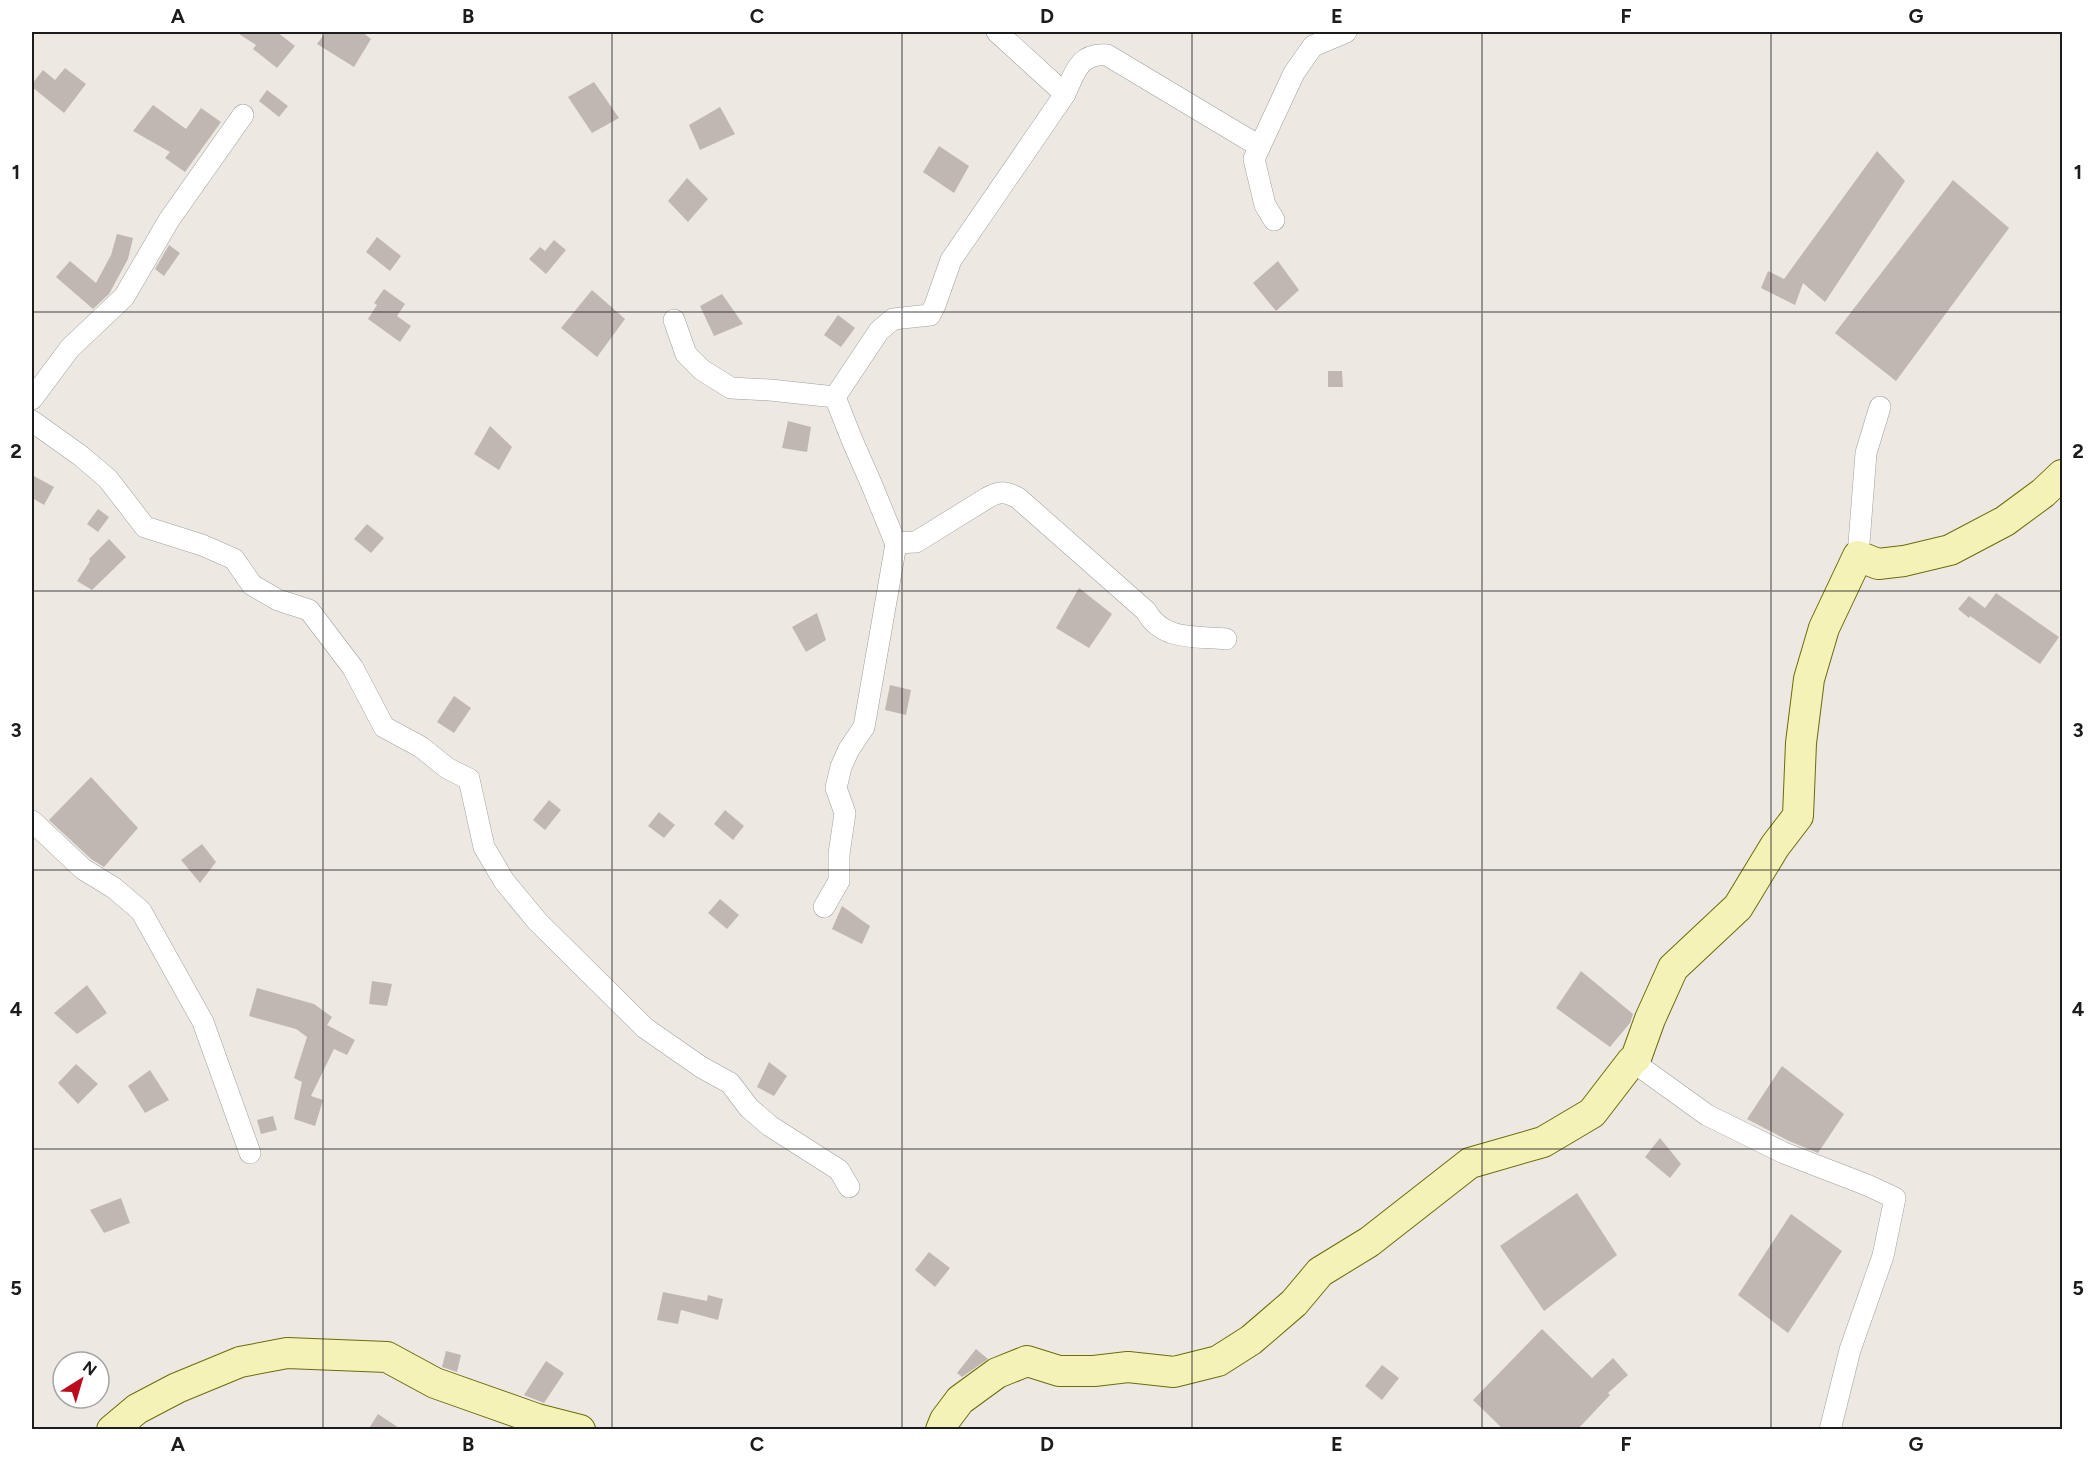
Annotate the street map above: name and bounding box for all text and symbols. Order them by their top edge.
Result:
text: A [171,4,186,28]
text: B [462,4,474,28]
text: C [750,4,764,28]
text: D [1040,4,1054,28]
text: E [1331,4,1343,28]
text: F [1620,4,1632,28]
text: G [1909,4,1924,28]
text: 1 [12,160,20,184]
text: 1 [2074,160,2082,184]
text: 2 [10,439,22,463]
text: 2 [2072,439,2084,463]
text: 3 [10,718,22,742]
text: 3 [2072,718,2084,742]
text: 4 [10,997,23,1021]
text: 4 [2072,997,2085,1021]
text: 5 [10,1276,22,1300]
text: 5 [2072,1276,2084,1300]
north arrow [51,1350,111,1410]
text: N [79,1357,100,1380]
text: A [171,1432,186,1456]
text: B [462,1432,474,1456]
text: C [750,1432,764,1456]
text: D [1040,1432,1054,1456]
text: E [1331,1432,1343,1456]
text: F [1620,1432,1632,1456]
text: G [1909,1432,1924,1456]

